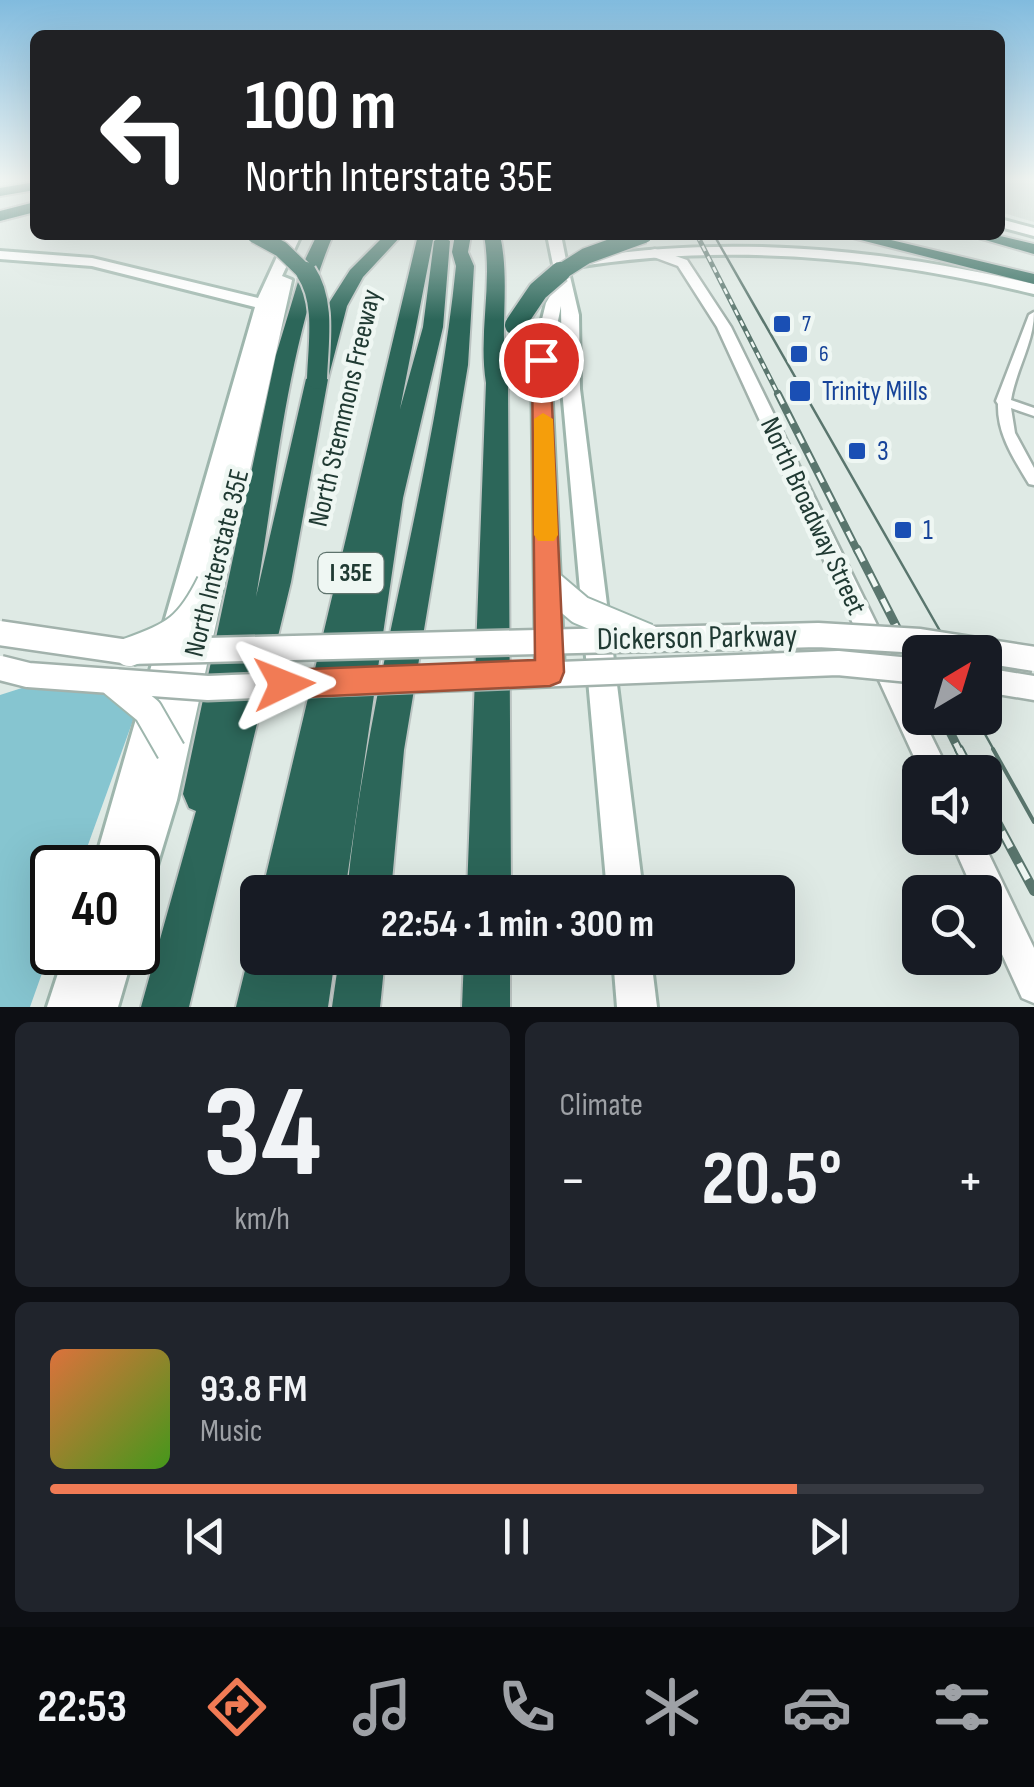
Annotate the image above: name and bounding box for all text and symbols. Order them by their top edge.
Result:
text: 100 m [245,65,396,149]
icon: left [80,70,210,200]
text: North Interstate 35E [245,150,554,205]
street label: North Stemmons Freeway [302,286,388,530]
place label: 7 [802,311,811,338]
marker: 7 [771,313,793,335]
pin [499,318,584,403]
icon: arrive [514,333,569,388]
place label: 6 [819,341,829,368]
marker: 6 [788,343,810,365]
place label: Trinity Mills [822,375,928,408]
marker: Trinity Mills [787,378,813,404]
street label: North Broadway Street [753,412,873,620]
place label: 3 [877,435,889,468]
marker: 3 [846,440,868,462]
street label: North Interstate 35E [178,466,256,660]
place label: 1 [923,514,933,547]
marker: 1 [892,519,914,541]
road number: I 35E [318,553,384,593]
street label: Dickerson Parkway [597,617,797,659]
position arrow [232,632,336,736]
north arrow [902,635,1002,735]
map controls [902,635,1002,975]
button: sound [902,755,1002,855]
speed limit sign: 40 [30,845,160,975]
button: search [902,875,1002,975]
text: 22:54 · 1 min · 300 m [381,902,654,947]
text: 34 [203,1057,322,1213]
text: Climate [560,1086,643,1125]
text: 20.5° [702,1135,842,1226]
text: − [560,1148,586,1215]
text: + [957,1148,984,1215]
text: km/h [235,1200,290,1239]
text: 93.8 FM [200,1367,307,1412]
text: Music [200,1412,263,1451]
icon: previous [178,1509,233,1564]
icon: pause [489,1509,544,1564]
icon: next [801,1509,856,1564]
icon: directions [202,1672,272,1742]
icon: music [347,1672,417,1742]
icon: phone [492,1672,562,1742]
icon: climate [637,1672,707,1742]
icon: car [782,1672,852,1742]
icon: filters [927,1672,997,1742]
text: 22:53 [37,1680,127,1735]

